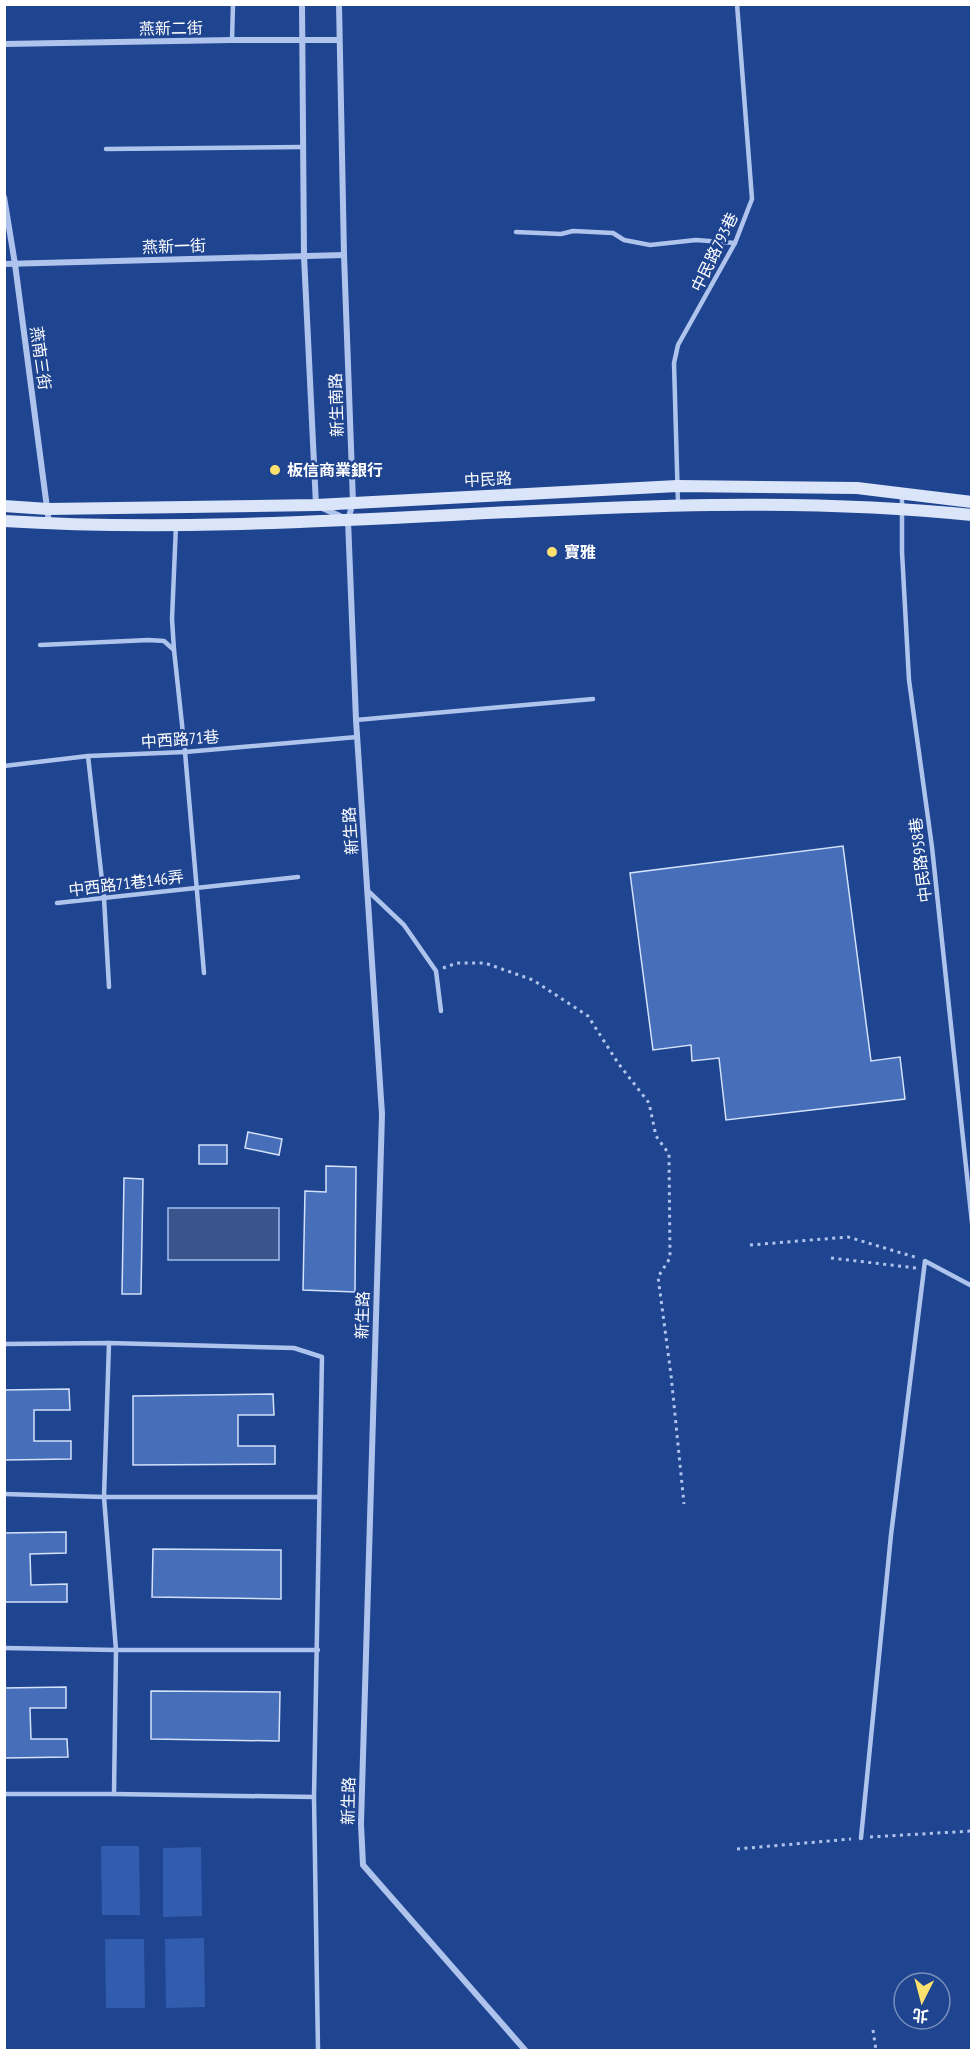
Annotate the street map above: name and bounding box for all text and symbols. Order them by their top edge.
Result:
street label: 燕新二街 [139,17,203,39]
street label: 中民路793巷 [686,209,742,295]
street label: 燕新一街 [142,235,206,257]
street label: 燕南三街 [27,325,55,391]
street label: 新生南路 [325,373,347,437]
place label: 板信商業銀行 [287,460,383,480]
marker: 板信商業銀行 [268,463,282,477]
street label: 中民路 [464,468,512,490]
place label: 寶雅 [564,542,596,562]
marker: 寶雅 [545,545,559,559]
street label: 中西路71巷 [140,726,220,752]
street label: 新生路 [338,806,362,856]
street label: 中民路958巷 [905,816,935,904]
street label: 中西路71巷146弄 [67,866,185,900]
street label: 新生路 [351,1291,373,1339]
street label: 新生路 [338,1777,358,1825]
north arrow [892,1971,952,2031]
text: 北 [911,2005,929,2027]

